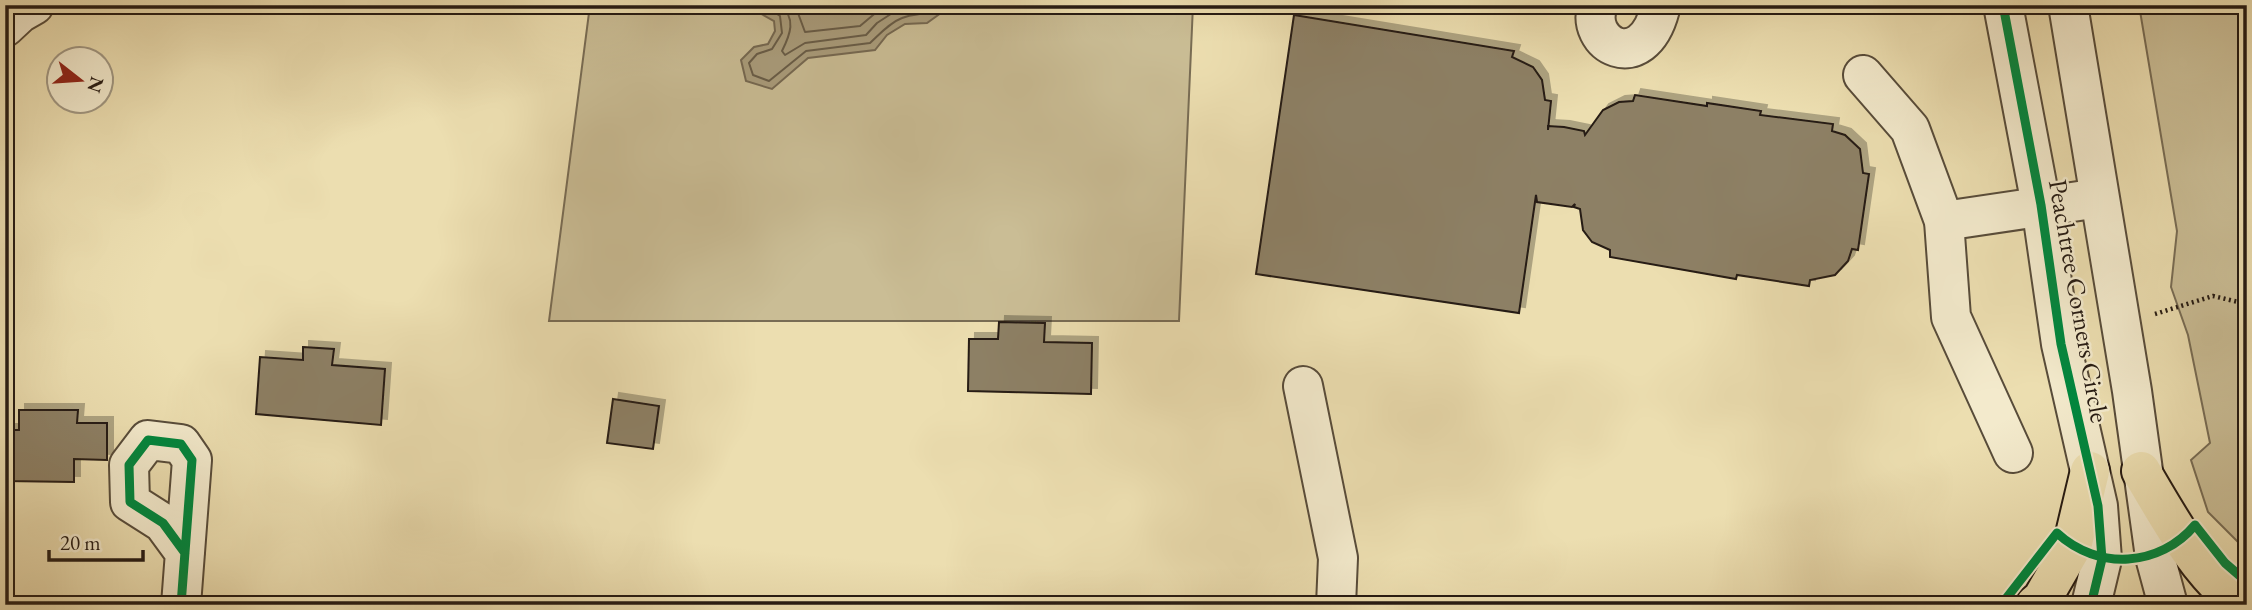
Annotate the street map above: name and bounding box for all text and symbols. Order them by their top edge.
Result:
north arrow [46,46,116,116]
text: N [81,74,110,96]
street label: Peachtree Corners Circle [2041,177,2117,425]
scale bar [49,519,144,563]
text: 20 m [60,529,101,556]

